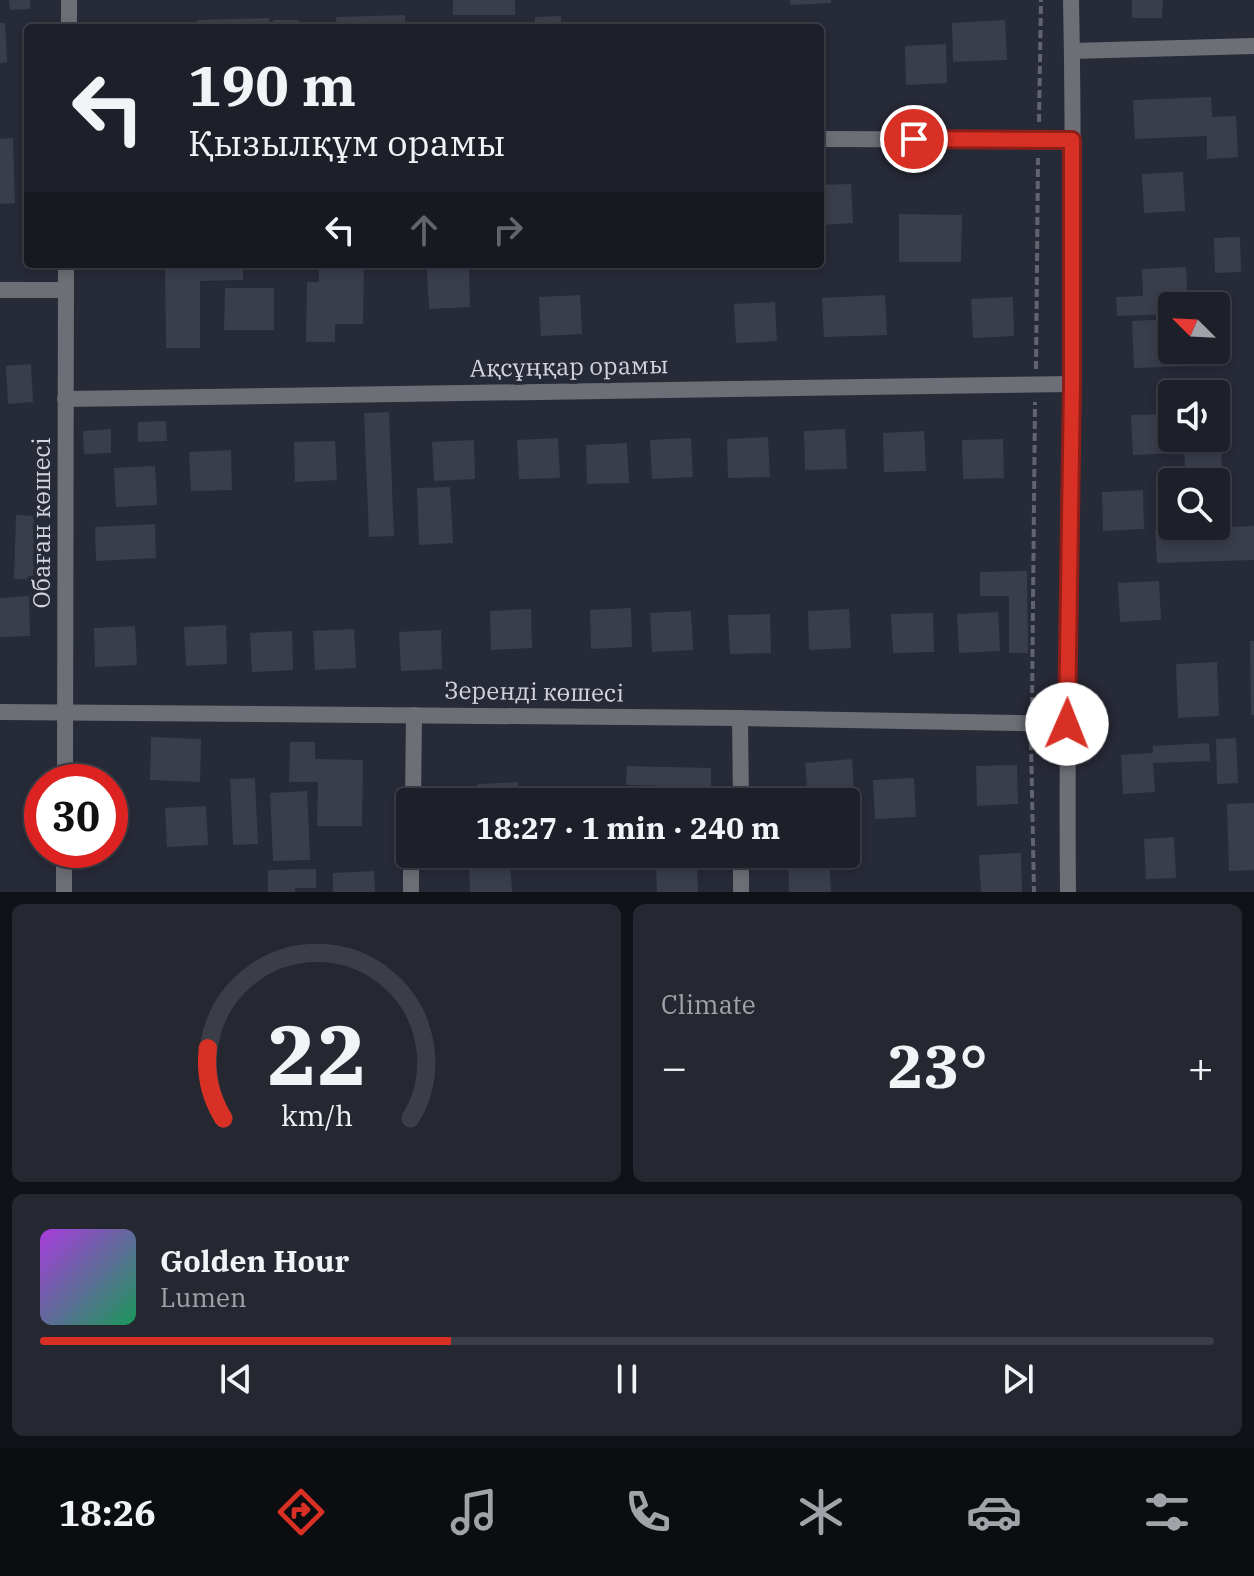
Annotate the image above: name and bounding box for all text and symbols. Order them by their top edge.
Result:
text: 190 m [188,49,356,121]
icon: left [56,56,160,160]
pin [880,105,948,173]
icon: arrive [892,117,936,161]
text: Қызылқұм орамы [188,119,506,166]
icon: left [318,208,362,252]
icon: ahead [402,208,446,252]
icon: right [486,208,530,252]
north arrow [1158,292,1230,364]
map controls [1158,292,1230,540]
street label: Ақсұңқар орамы [469,348,669,384]
button: sound [1158,380,1230,452]
street label: Обаған көшесі [25,438,57,609]
button: search [1158,468,1230,540]
street label: Зеренді көшесі [444,673,624,709]
position arrow [1025,682,1109,766]
speed limit sign: 30 [24,764,128,868]
text: 18:27 · 1 min · 240 m [476,808,780,847]
text: Climate [661,987,756,1021]
text: 22 [267,1000,366,1108]
text: 23° [887,1026,988,1105]
text: − [661,1038,687,1095]
text: + [1188,1038,1214,1095]
text: km/h [280,1097,353,1134]
text: Golden Hour [160,1241,349,1280]
text: Lumen [160,1280,247,1314]
icon: previous [214,1357,258,1401]
icon: pause [605,1357,649,1401]
icon: next [996,1357,1040,1401]
icon: directions [273,1484,329,1540]
icon: music [446,1484,502,1540]
icon: phone [620,1484,676,1540]
icon: climate [793,1484,849,1540]
icon: car [966,1484,1022,1540]
icon: filters [1139,1484,1195,1540]
text: 18:26 [59,1489,156,1536]

